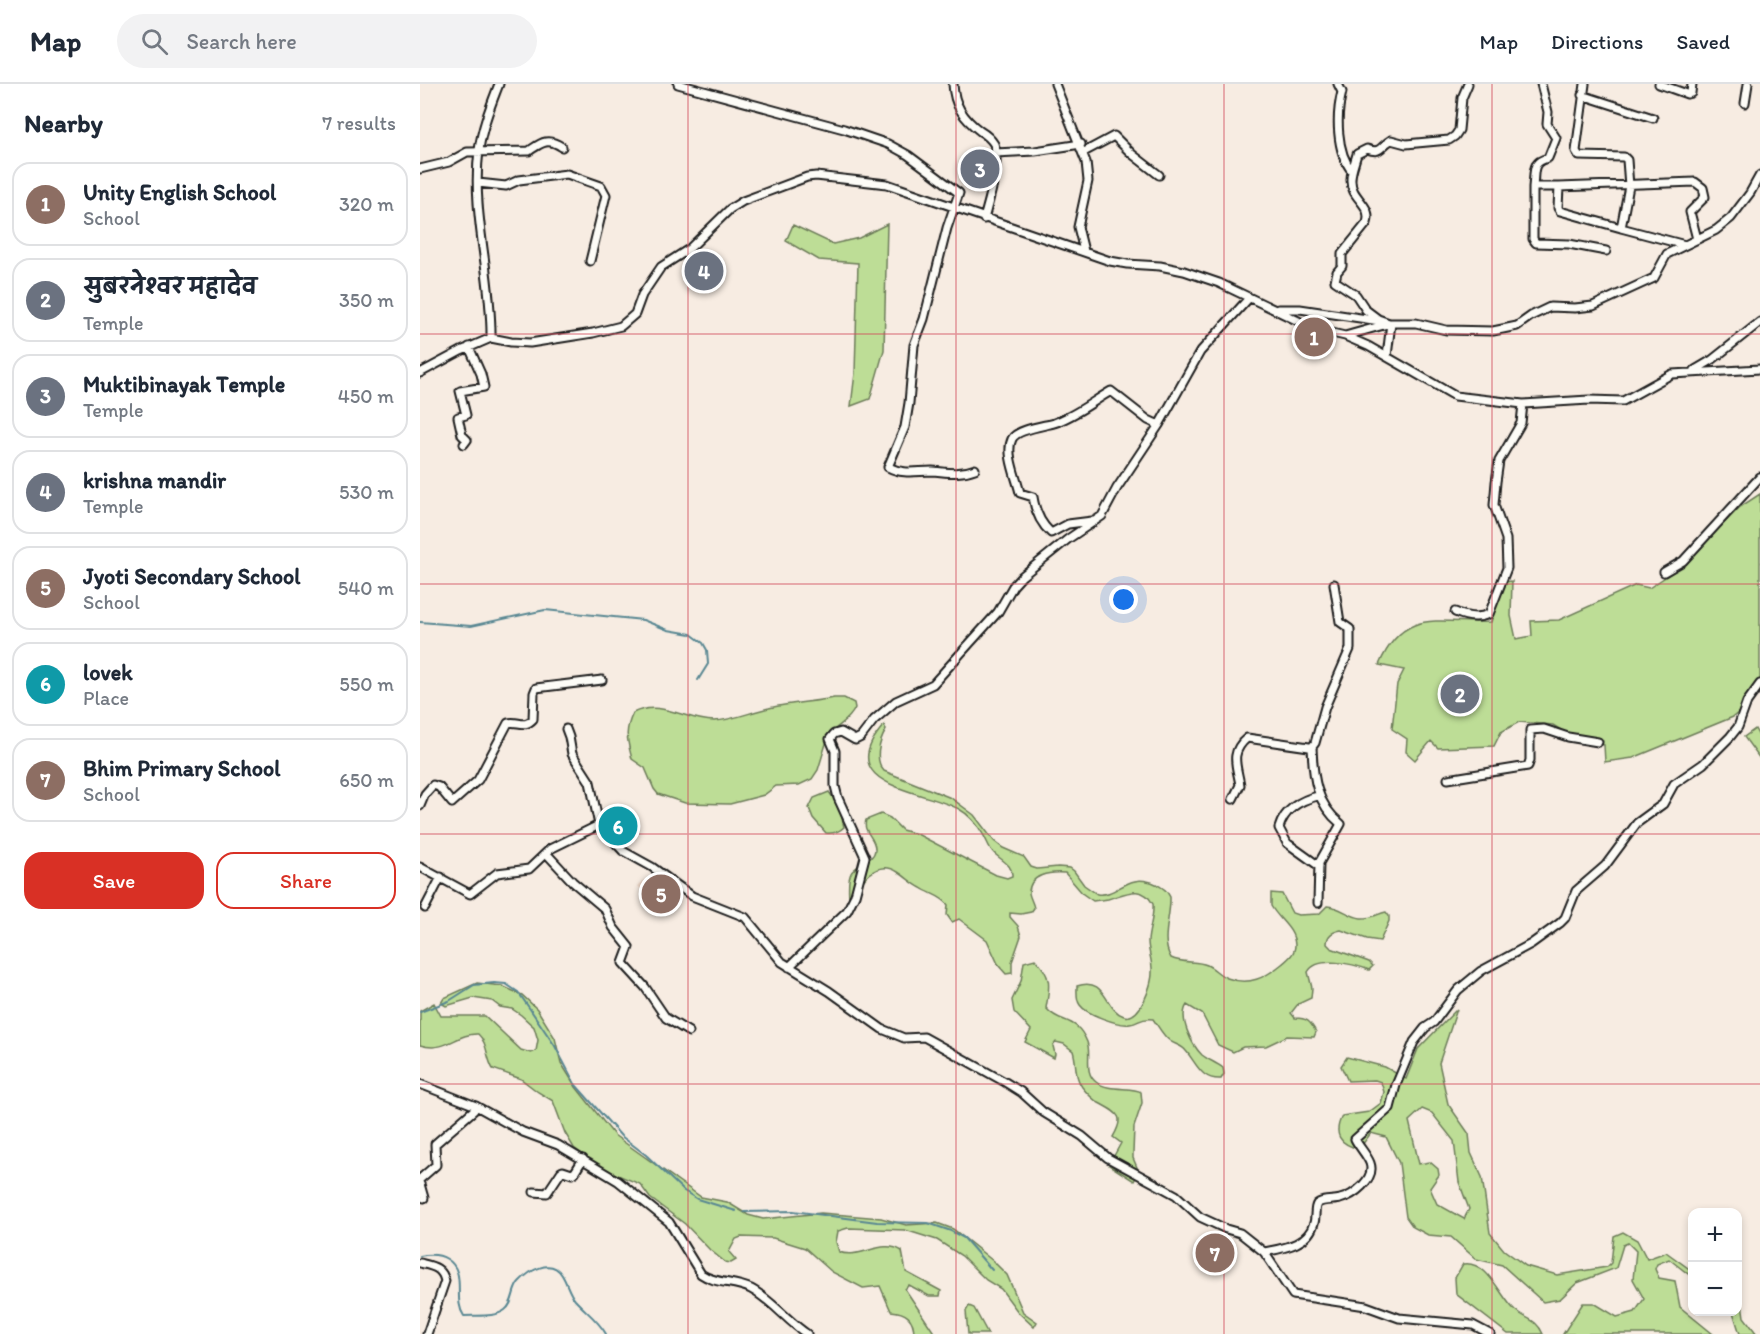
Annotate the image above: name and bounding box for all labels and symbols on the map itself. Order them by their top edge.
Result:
pin: 3 [960,146,1000,191]
pin: 4 [684,248,724,294]
pin: 1 [1294,314,1334,360]
your location [1109,585,1138,614]
pin: 2 [1440,672,1480,716]
pin: 6 [598,804,638,848]
pin: 5 [642,872,680,916]
pin: 7 [1196,1230,1234,1276]

